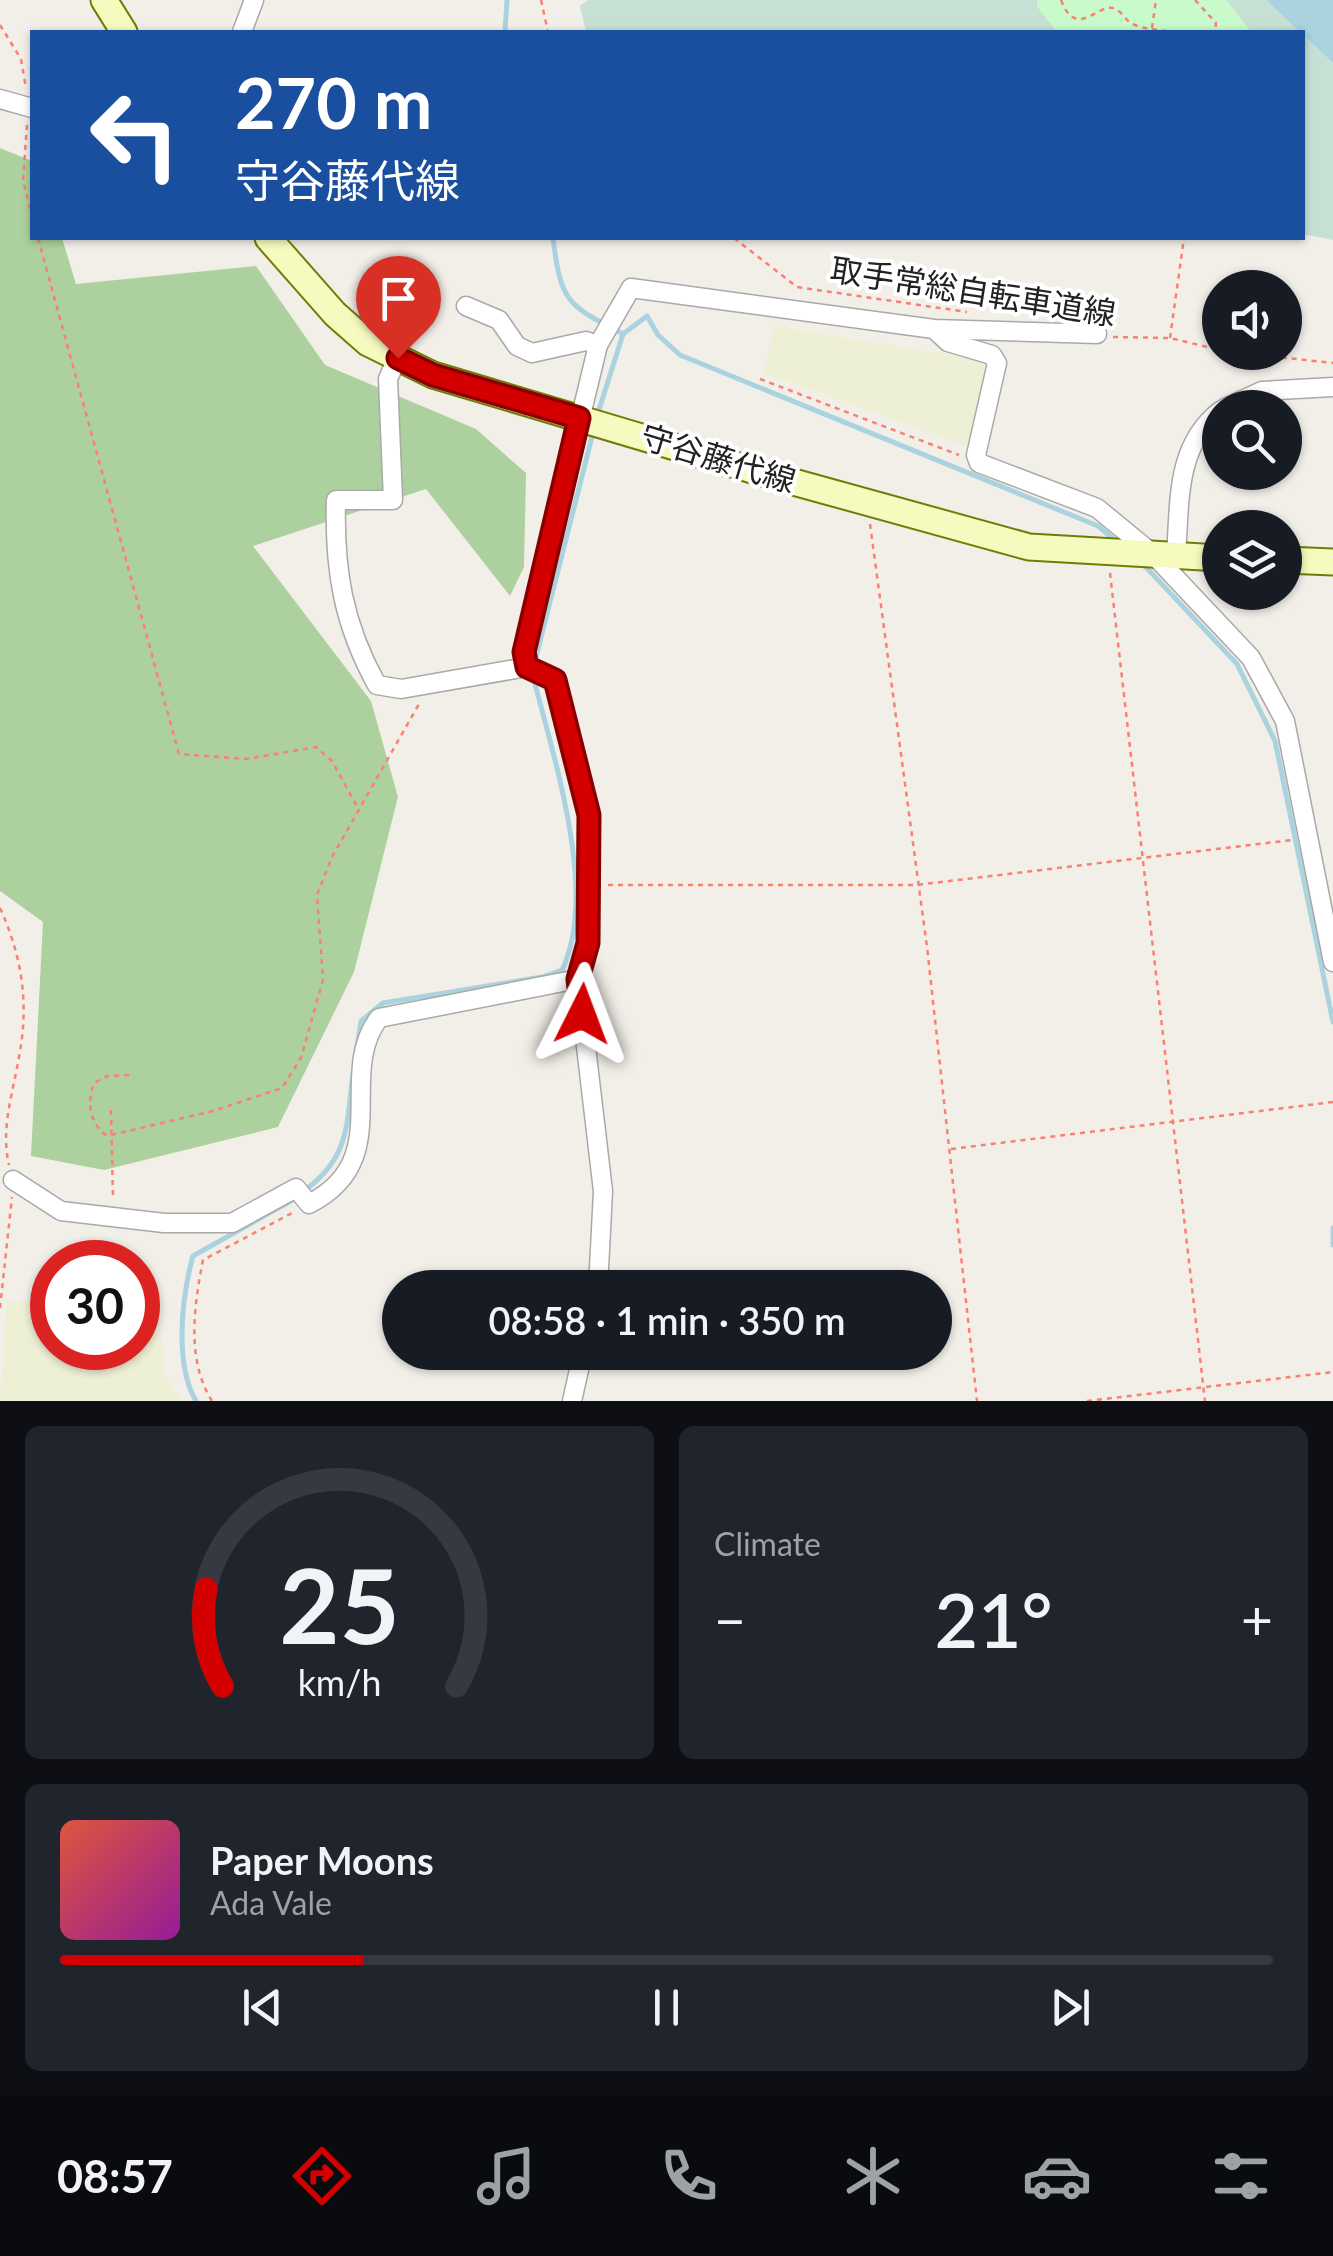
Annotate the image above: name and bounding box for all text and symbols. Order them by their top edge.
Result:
text: 270 m [235,60,432,144]
icon: left [70,70,200,200]
text: 守谷藤代線 [235,153,460,207]
street label: 取手常総自転車道線 [828,249,1119,332]
pin [356,256,441,359]
map controls [1202,270,1302,610]
button: sound [1202,270,1302,370]
icon: arrive [371,271,426,326]
button: search [1202,390,1302,490]
street label: 守谷藤代線 [636,416,801,500]
button: layers [1202,510,1302,610]
position arrow [530,962,634,1066]
speed limit sign: 30 [30,1240,160,1370]
text: 08:58 · 1 min · 350 m [489,1297,845,1343]
text: Climate [714,1524,821,1563]
text: 25 [279,1541,400,1666]
text: 21° [934,1574,1053,1664]
text: − [714,1586,746,1652]
text: + [1241,1586,1273,1652]
text: km/h [298,1661,381,1704]
text: Paper Moons [210,1837,434,1883]
text: Ada Vale [210,1883,332,1922]
icon: previous [235,1980,290,2035]
icon: pause [639,1980,694,2035]
icon: next [1043,1980,1098,2035]
icon: directions [287,2141,357,2211]
icon: music [471,2141,541,2211]
icon: phone [654,2141,724,2211]
icon: climate [838,2141,908,2211]
icon: car [1022,2141,1092,2211]
icon: filters [1206,2141,1276,2211]
text: 08:57 [57,2149,173,2203]

